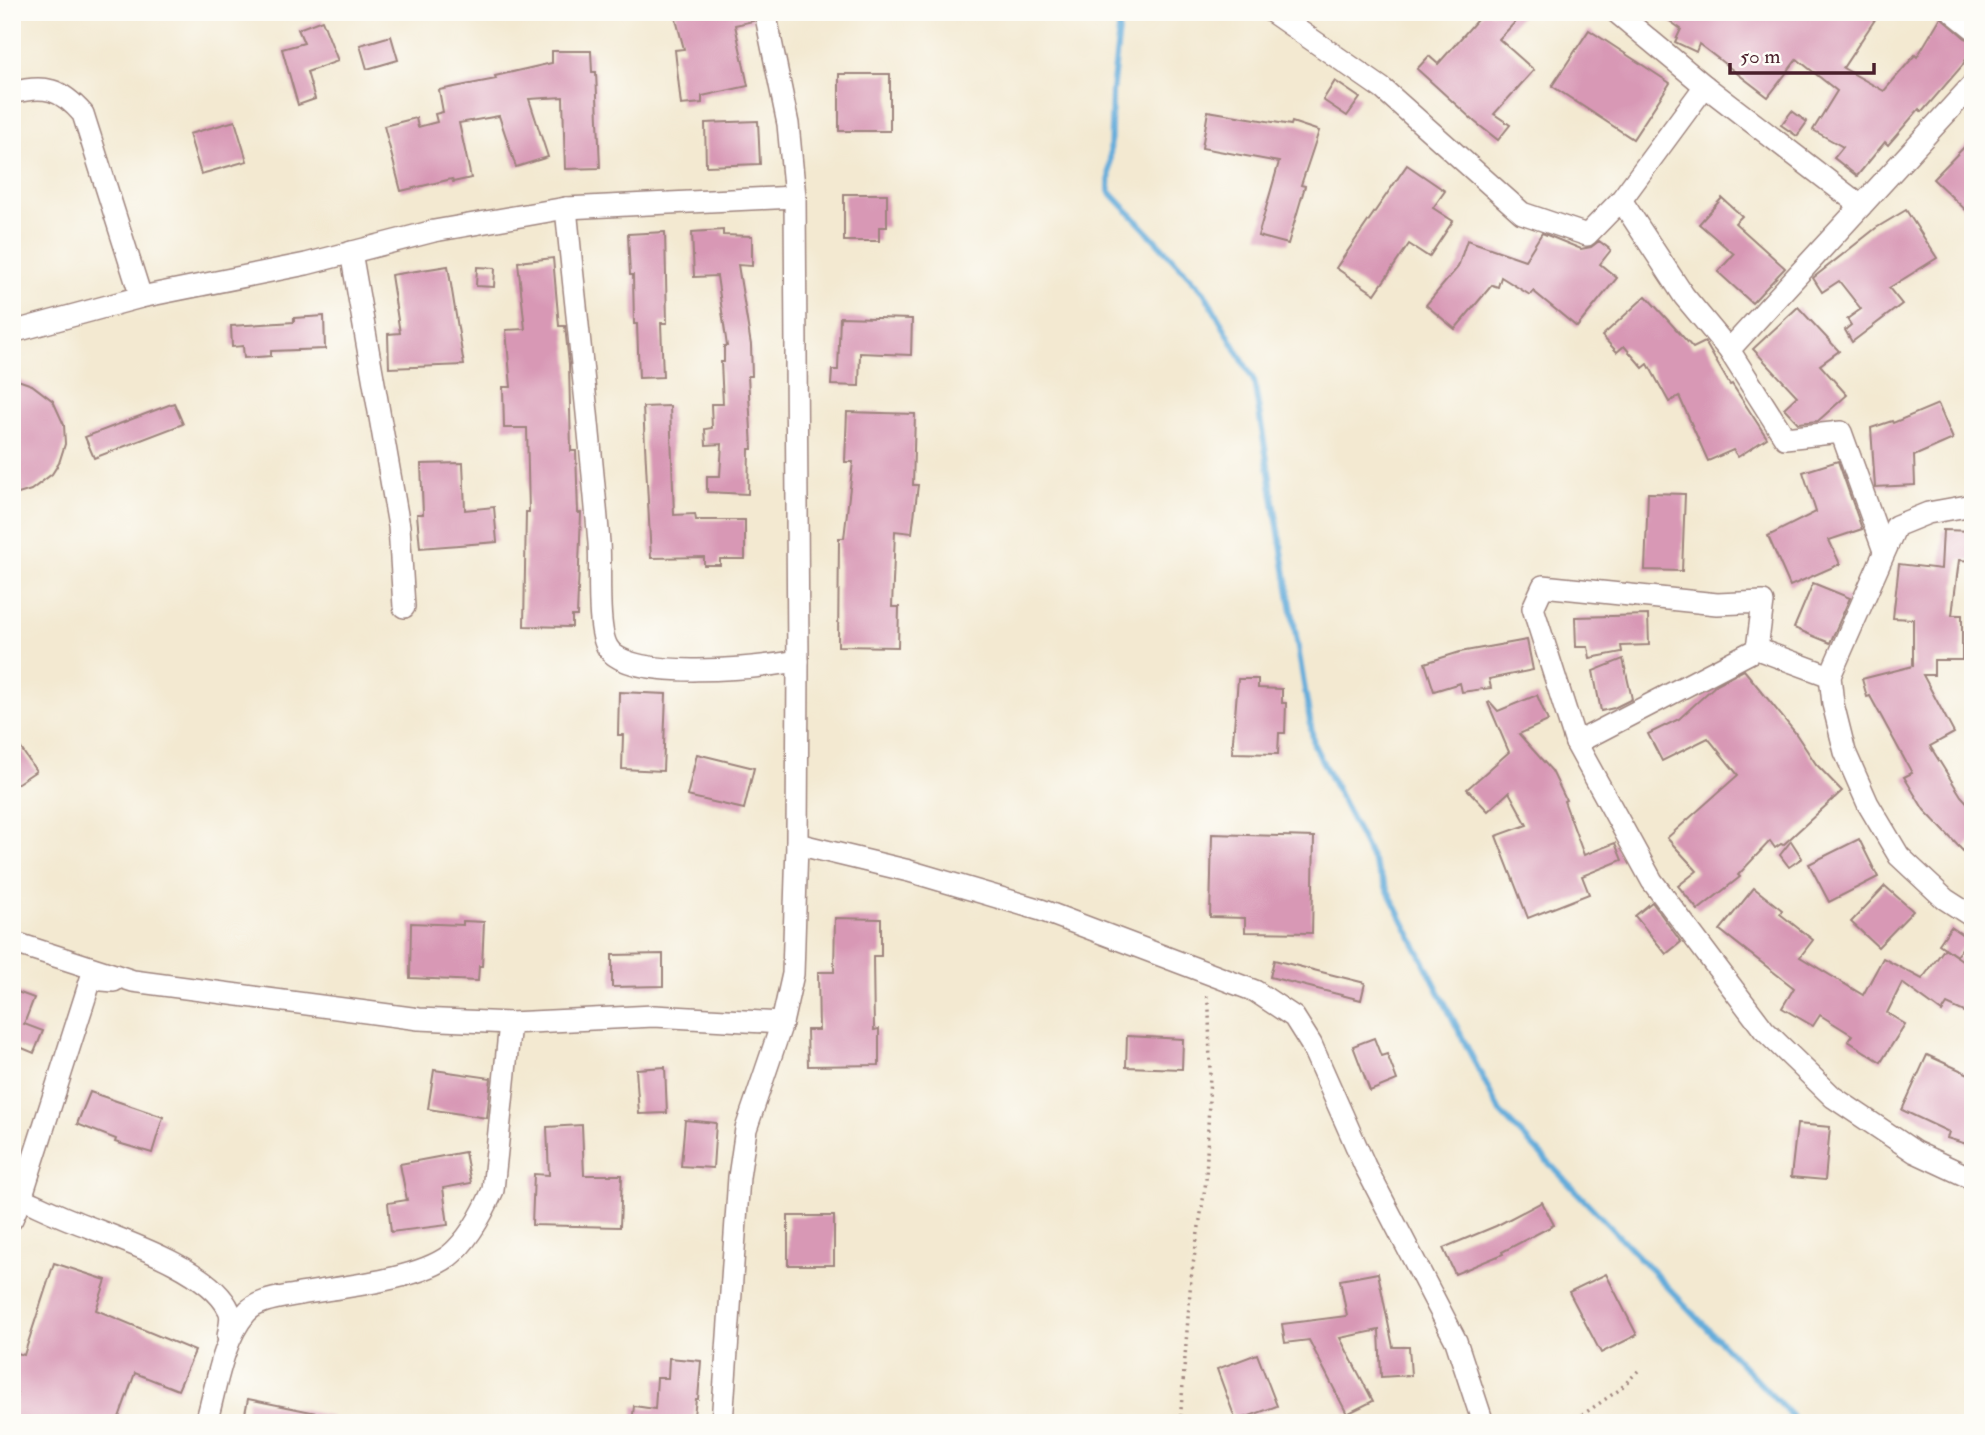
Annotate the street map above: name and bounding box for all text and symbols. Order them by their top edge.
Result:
scale bar [1730,32,1873,76]
text: 50 m [1740,43,1781,70]

